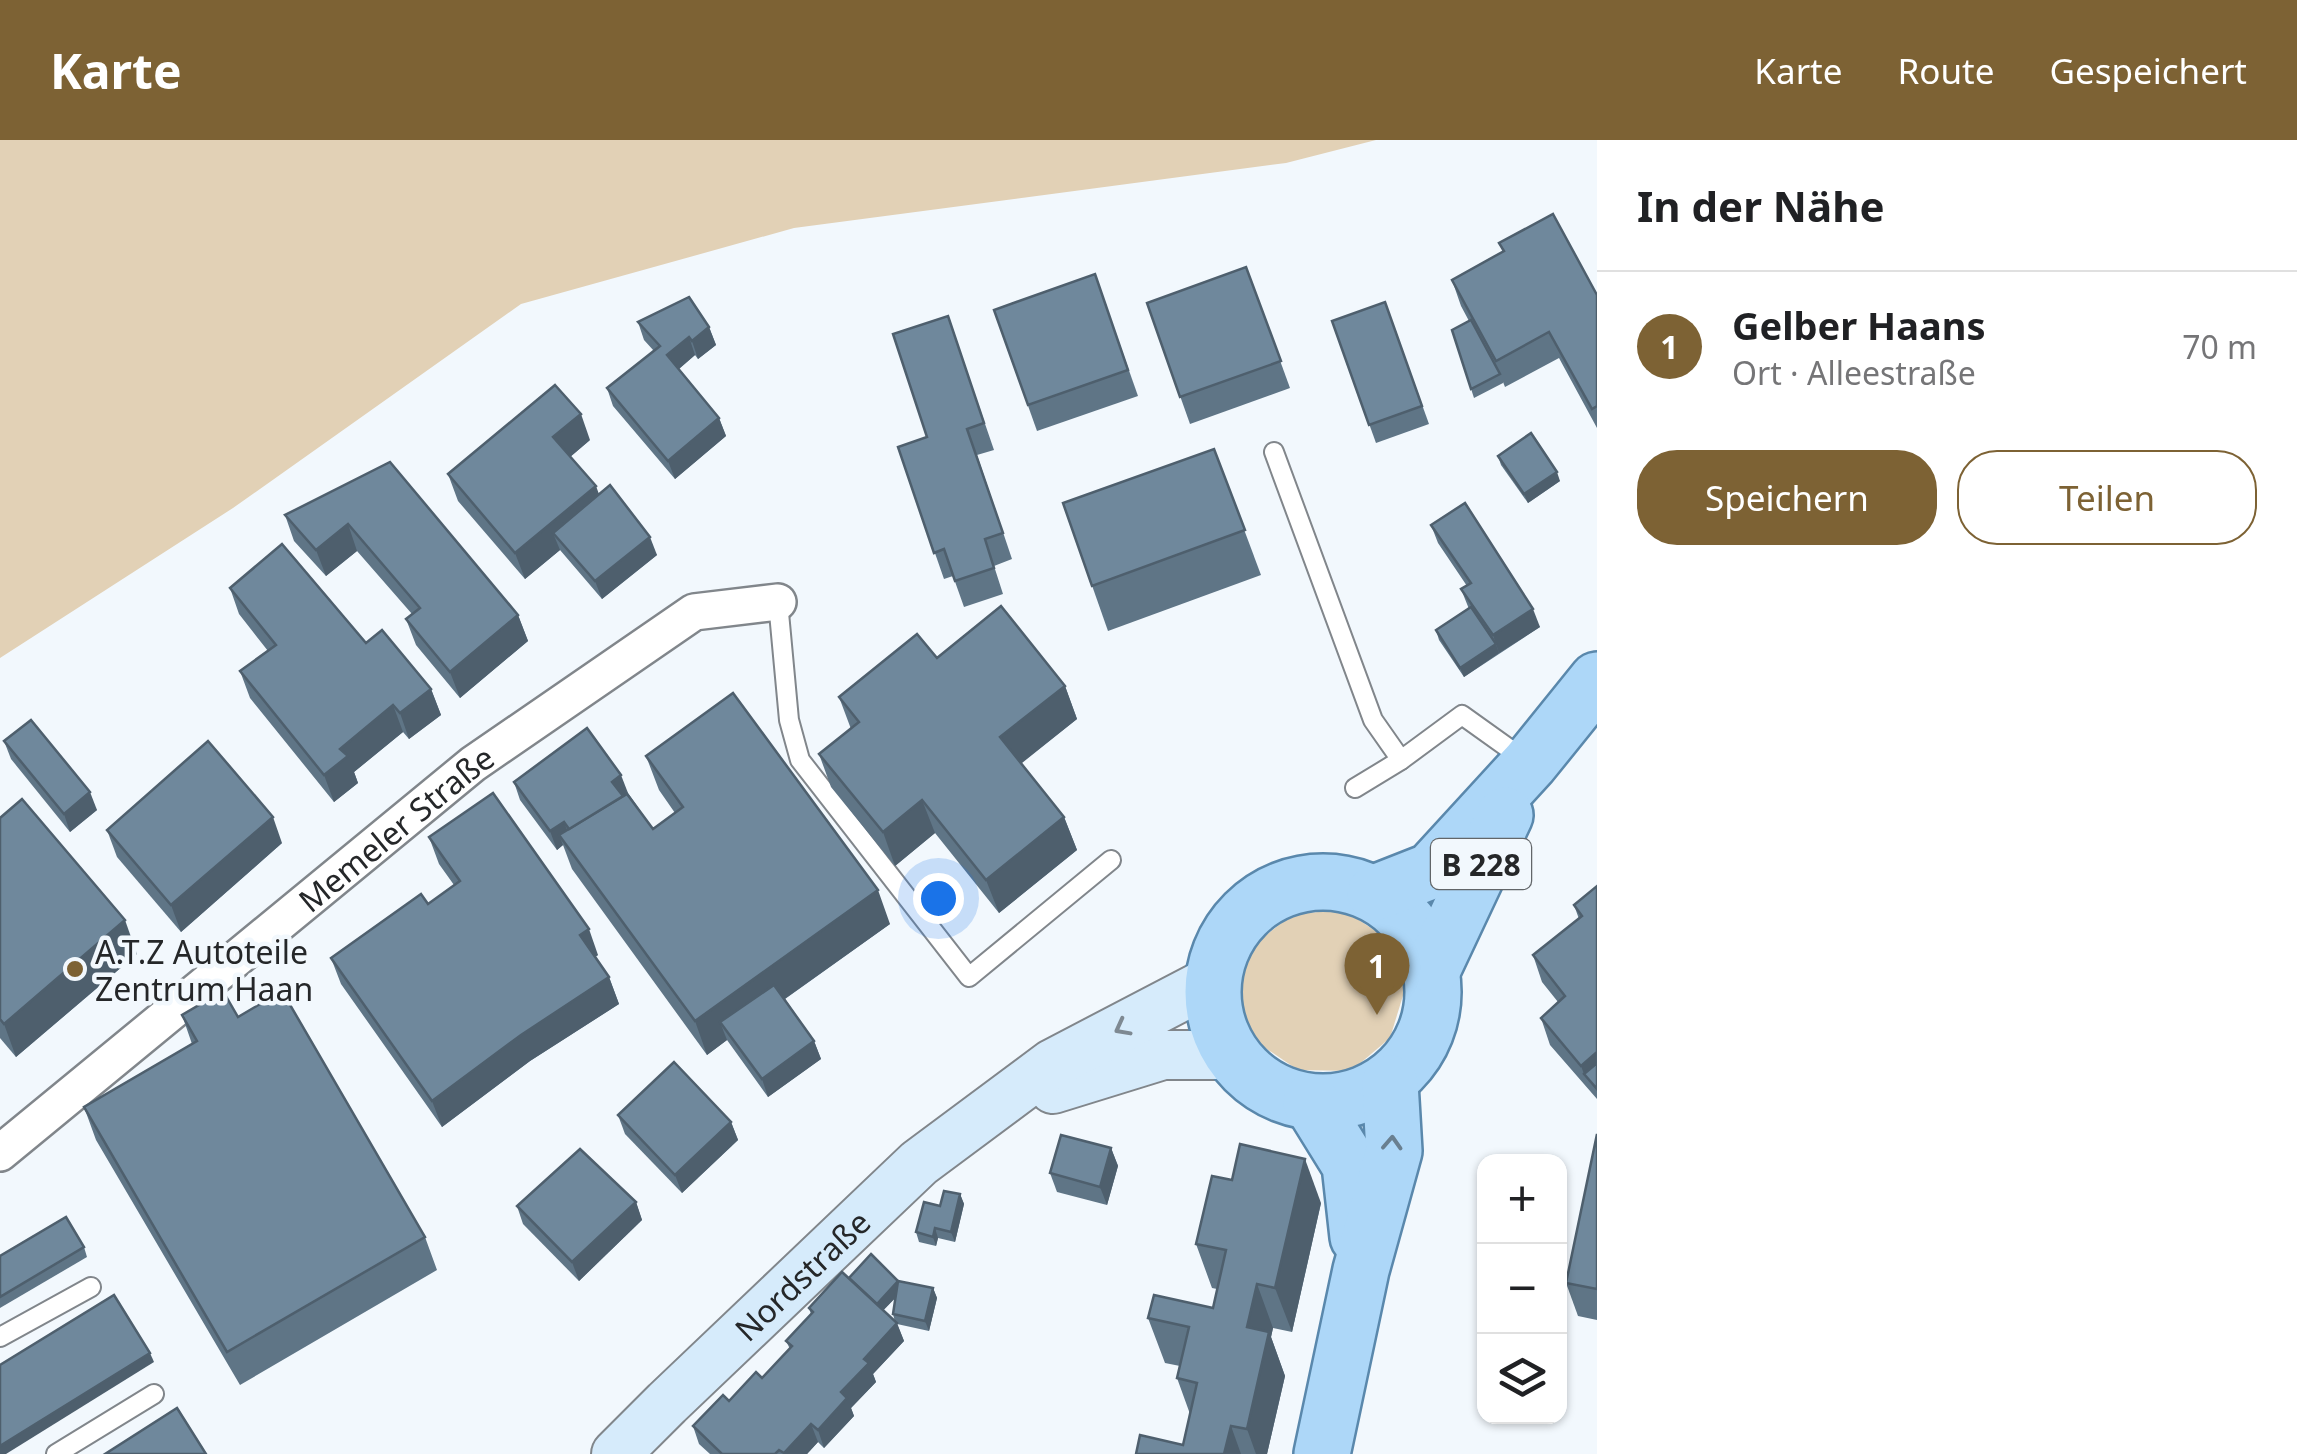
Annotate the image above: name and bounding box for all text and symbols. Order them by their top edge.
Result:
text: Karte [50,38,182,103]
text: Karte [1754,47,1843,94]
text: Route [1898,47,1994,94]
text: Gespeichert [2049,47,2247,94]
text: In der Nähe [1637,177,1885,234]
text: Gelber Haans [1732,299,1985,351]
text: 1 [1660,325,1679,368]
text: 70 m [2182,325,2257,368]
text: Ort · Alleestraße [1732,351,1976,394]
button: Speichern [1637,450,1937,545]
button: Teilen [1957,450,2257,545]
street label: Memeler Straße [289,735,502,921]
road number: B 228 [1431,839,1531,889]
your location [913,873,964,924]
place label: A.T.Z Autoteile Zentrum Haan [95,930,313,1010]
pin: 1 [1344,932,1410,1015]
marker: A.T.Z Autoteile Zentrum Haan [64,958,86,980]
one-way arrow [1115,1015,1133,1035]
one-way arrow [1381,1135,1402,1151]
map controls [1477,1154,1567,1424]
button: + [1477,1154,1567,1244]
street label: Nordstraße [725,1200,879,1350]
button: − [1477,1244,1567,1334]
button: layers [1477,1334,1567,1424]

